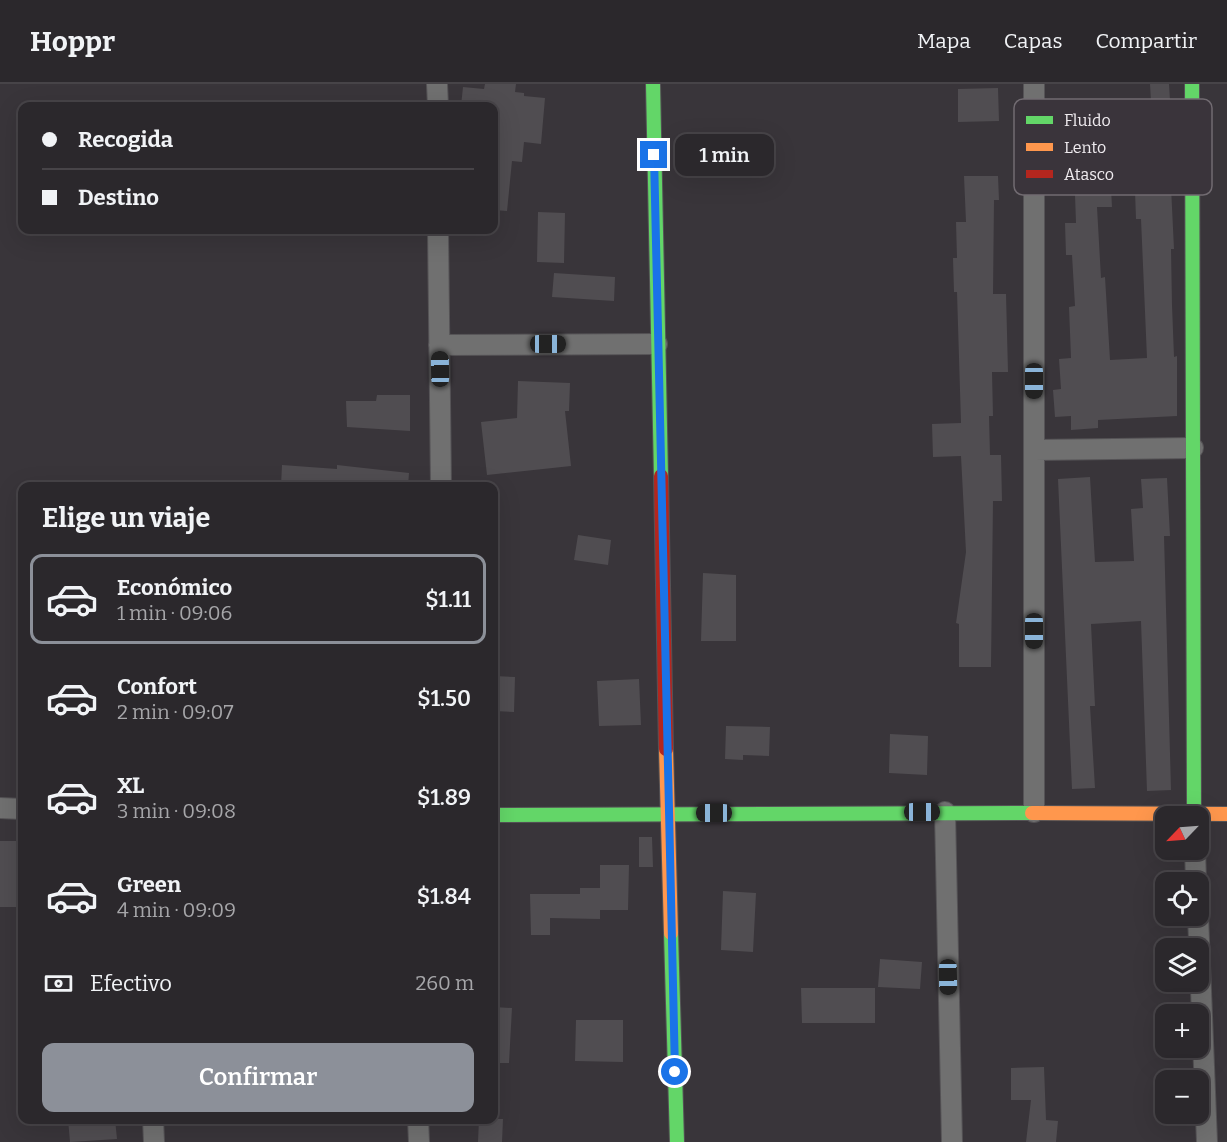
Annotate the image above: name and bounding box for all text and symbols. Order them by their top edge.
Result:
text: Hoppr [30,25,115,58]
text: Mapa [917,28,971,54]
text: Capas [1004,28,1062,54]
text: Compartir [1095,28,1197,54]
legend [1014,99,1212,195]
text: Fluido [1064,111,1111,130]
text: Recogida [78,126,173,153]
callout: 1 min [675,134,774,176]
text: Lento [1064,138,1106,157]
route end [640,141,667,168]
text: 1 min [699,143,750,167]
text: Atasco [1064,165,1114,184]
text: Destino [78,184,159,211]
car [530,335,566,353]
car [431,351,449,387]
car [1025,363,1043,399]
text: Elige un viaje [42,502,210,534]
icon: car [45,572,99,626]
text: Económico [117,574,232,601]
text: $1.11 [425,586,471,613]
text: 1 min · 09:06 [117,601,232,625]
car [1025,613,1043,649]
icon: car [45,671,99,725]
text: Confort [117,673,197,700]
text: $1.50 [417,685,471,712]
text: 2 min · 09:07 [117,700,233,724]
icon: car [45,770,99,824]
text: XL [117,772,144,799]
text: $1.89 [417,784,471,811]
text: 3 min · 09:08 [117,799,236,823]
car [904,803,940,821]
car [696,804,732,822]
north arrow [1155,806,1209,860]
map controls [1155,806,1209,1124]
icon: car [45,869,99,923]
text: Green [117,871,181,898]
button: locate [1155,872,1209,926]
text: $1.84 [417,883,471,910]
text: 4 min · 09:09 [117,898,236,922]
button: layers [1155,938,1209,992]
car [939,959,957,995]
icon: cash [42,967,75,1000]
text: Efectivo [90,970,172,997]
text: 260 m [415,971,474,995]
button: + [1155,1004,1209,1058]
button: Confirmar [42,1043,474,1112]
route start [661,1058,688,1085]
button: − [1155,1070,1209,1124]

